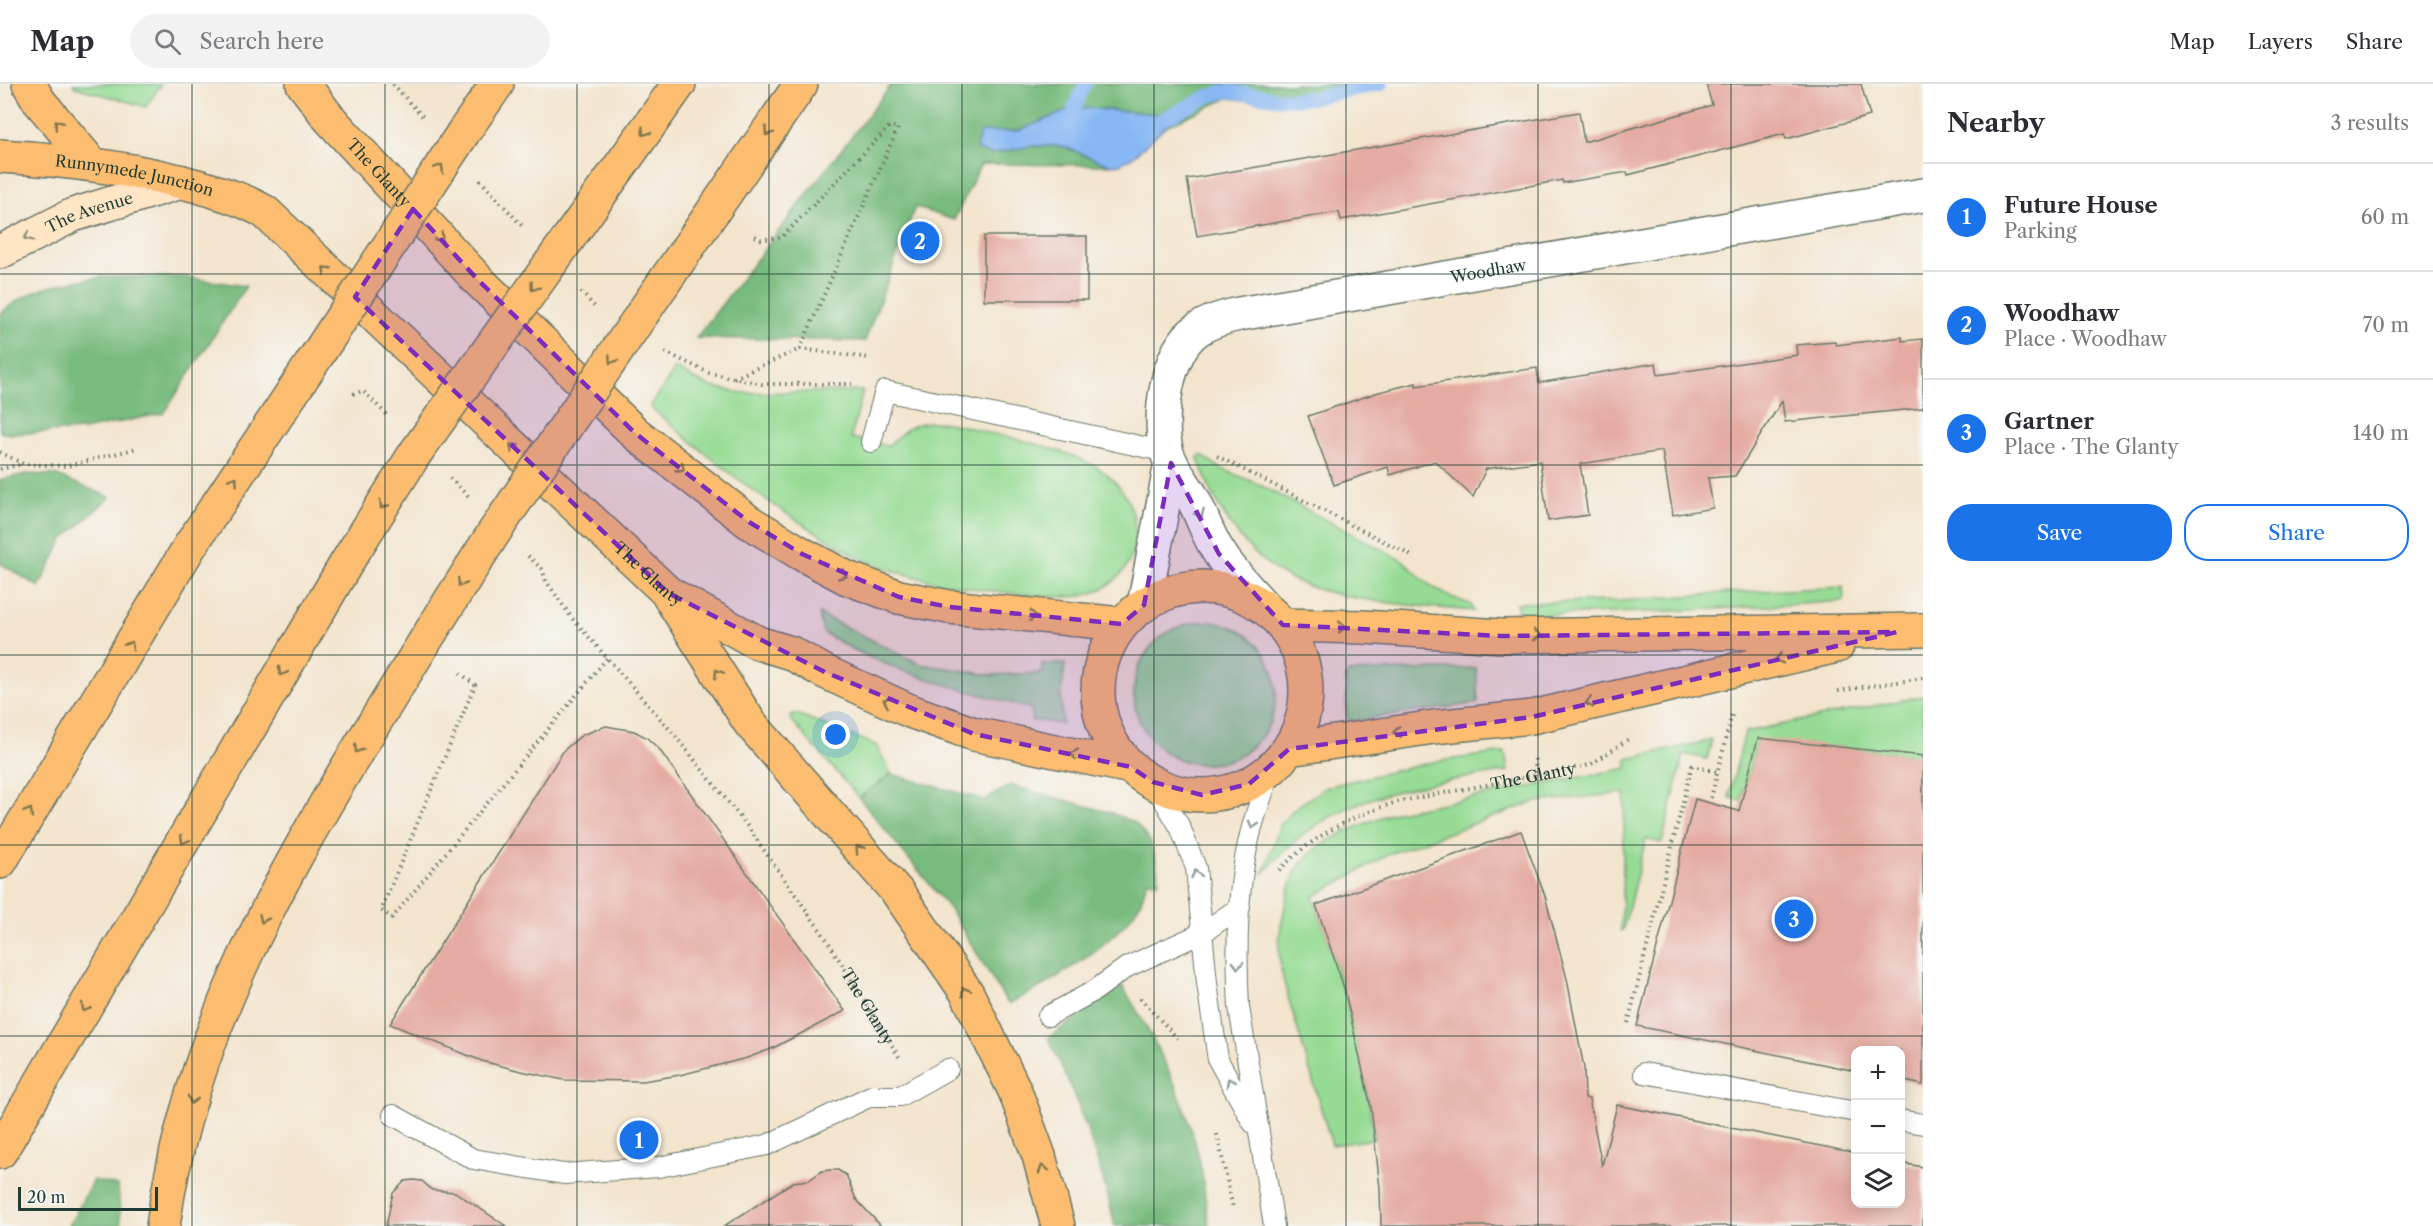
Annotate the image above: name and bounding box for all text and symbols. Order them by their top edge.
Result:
search box [130,14,550,68]
text: Map [30,24,94,58]
icon: search [151,25,184,58]
text: Search here [199,28,324,55]
text: Map [2170,29,2215,54]
text: Layers [2248,29,2313,54]
text: Share [2346,29,2403,54]
text: Nearby [1947,107,2045,139]
text: 3 results [2331,111,2409,135]
one-way arrow [55,120,66,131]
one-way arrow [641,125,652,136]
one-way arrow [764,126,775,137]
street label: The Glanty [343,134,416,212]
street label: Runnymede Junction [54,150,216,200]
one-way arrow [433,164,444,175]
street label: The Avenue [42,187,135,237]
text: Future House [2004,192,2158,219]
text: 1 [1962,205,1971,229]
text: 60 m [2361,205,2409,229]
pin: 2 [900,218,940,264]
text: Parking [2004,219,2077,243]
one-way arrow [23,230,34,242]
one-way arrow [432,231,443,242]
street label: Woodhaw [1448,254,1529,287]
one-way arrow [322,266,333,277]
one-way arrow [530,280,541,291]
text: Woodhaw [2004,300,2119,327]
text: 2 [1961,313,1972,337]
text: 70 m [2363,313,2409,337]
text: Place · Woodhaw [2004,327,2167,351]
one-way arrow [608,353,619,364]
text: Gartner [2004,408,2094,435]
text: 3 [1961,421,1972,445]
text: 140 m [2352,421,2409,445]
text: Place · The Glanty [2004,435,2179,459]
one-way arrow [510,443,520,454]
one-way arrow [674,461,685,472]
one-way arrow [227,476,238,487]
one-way arrow [378,499,390,509]
button: Save [1947,504,2172,561]
button: Share [2184,504,2409,561]
one-way arrow [1193,508,1205,519]
street label: The Glanty [610,537,688,610]
one-way arrow [837,568,848,580]
one-way arrow [457,577,469,587]
one-way arrow [1028,609,1037,622]
one-way arrow [1337,620,1346,633]
one-way arrow [1532,629,1541,641]
one-way arrow [123,641,135,651]
one-way arrow [1774,652,1784,665]
one-way arrow [278,666,290,676]
one-way arrow [715,669,726,680]
one-way arrow [882,696,893,708]
one-way arrow [1584,696,1594,709]
your location [821,720,850,749]
one-way arrow [1392,726,1401,738]
one-way arrow [354,743,366,753]
one-way arrow [1069,748,1079,761]
street label: The Glanty [1489,758,1578,794]
one-way arrow [22,808,34,818]
one-way arrow [1248,819,1261,830]
one-way arrow [179,834,191,844]
one-way arrow [855,845,866,856]
one-way arrow [1190,870,1203,880]
pin: 3 [1774,896,1814,942]
one-way arrow [258,912,270,923]
one-way arrow [1232,961,1244,970]
street label: The Glanty [837,964,899,1049]
one-way arrow [961,987,972,998]
one-way arrow [80,1002,92,1012]
map controls [1851,1046,1905,1208]
button: + [1851,1046,1905,1100]
one-way arrow [1226,1078,1237,1089]
one-way arrow [187,1094,199,1105]
button: − [1851,1100,1905,1154]
pin: 1 [620,1118,658,1162]
button: layers [1851,1154,1905,1208]
one-way arrow [1038,1165,1050,1175]
scale bar [18,1184,158,1212]
text: 20 m [27,1187,66,1207]

